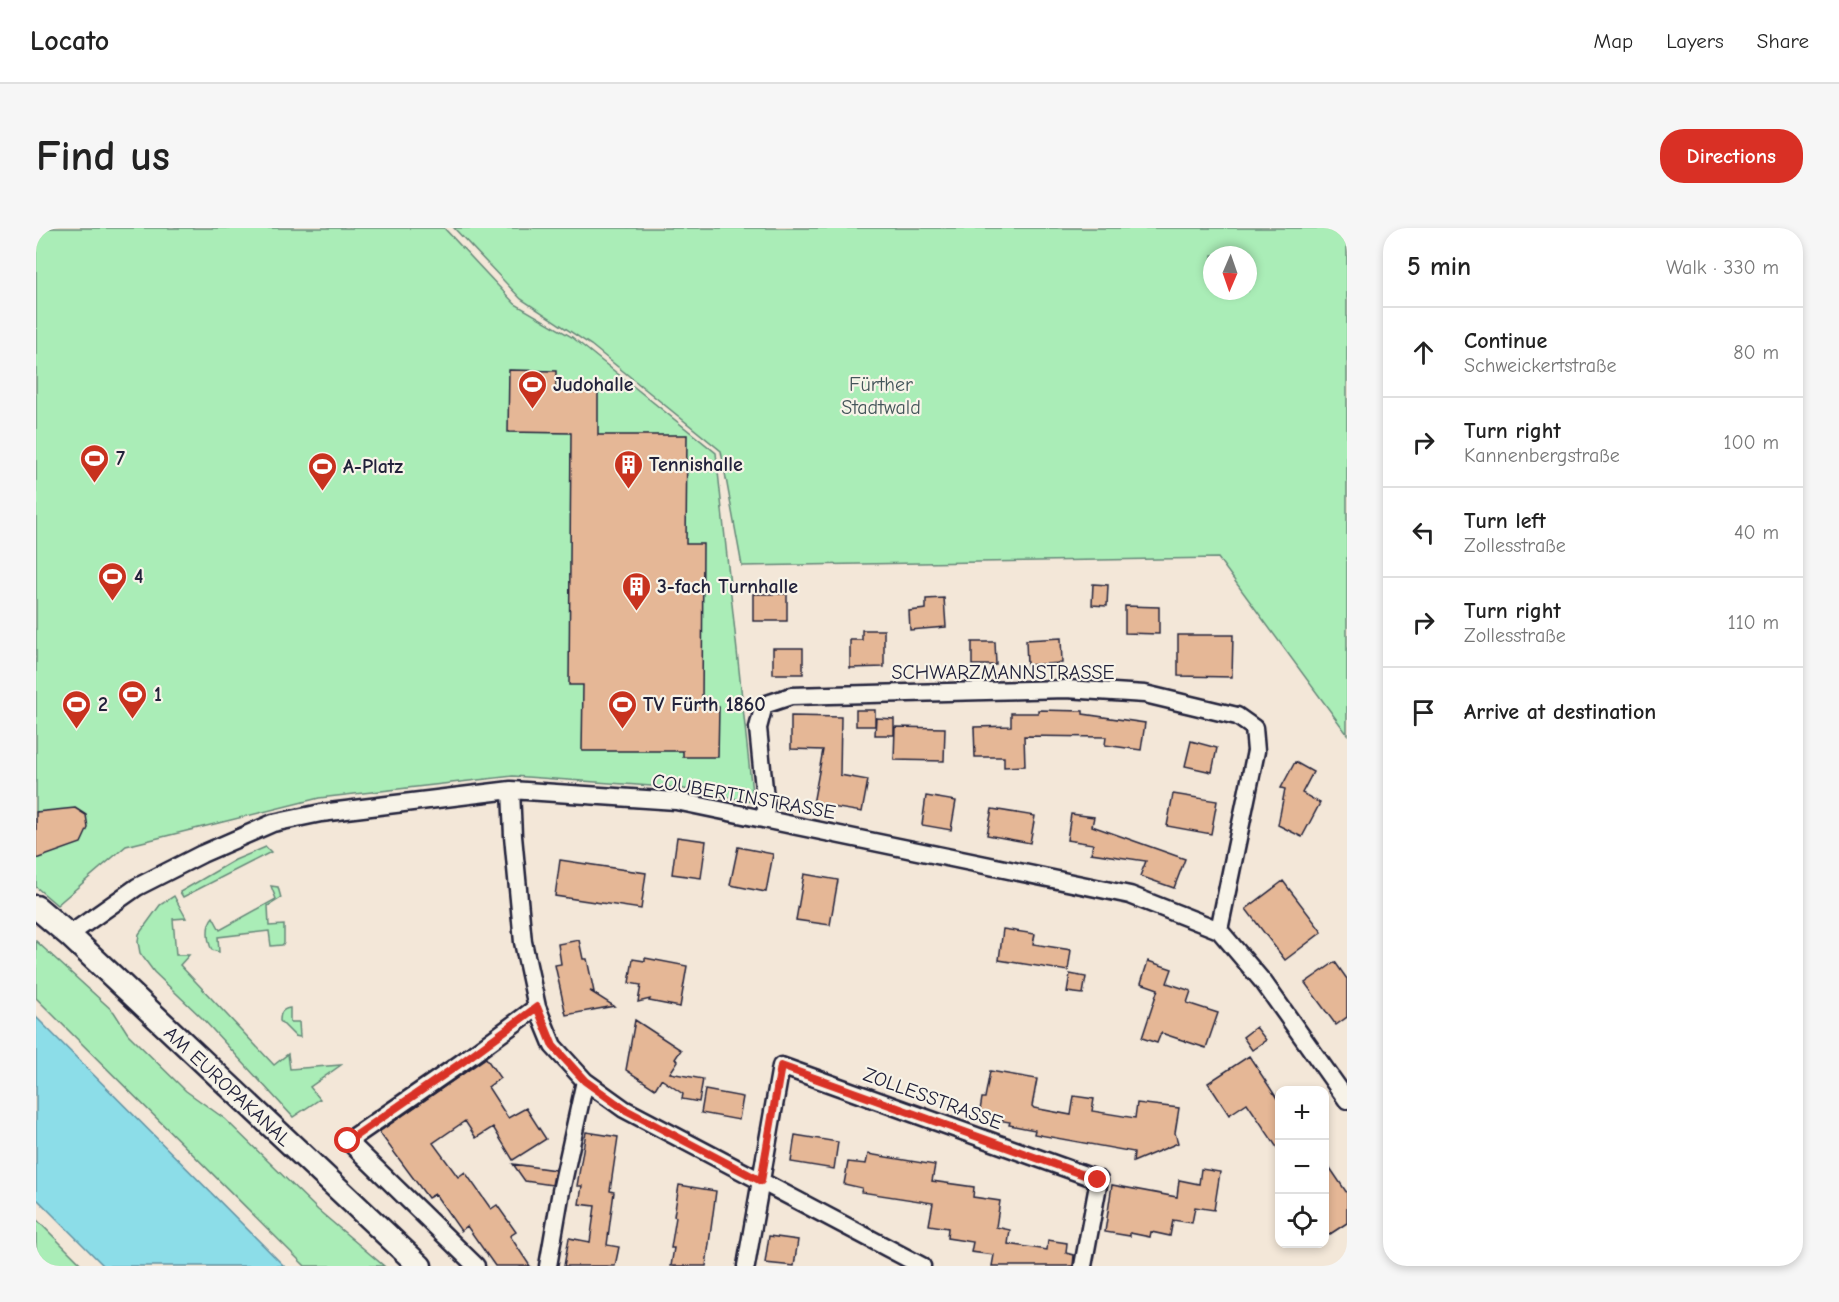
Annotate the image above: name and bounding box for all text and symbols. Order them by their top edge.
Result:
text: Locato [30,25,109,57]
text: Map [1594,29,1633,53]
text: Layers [1666,29,1724,53]
text: Share [1757,29,1809,53]
button: Directions [1660,129,1803,183]
text: Find us [36,132,170,181]
north arrow [1203,246,1257,300]
text: 5 min [1407,252,1471,282]
text: Walk · 330 m [1666,256,1779,279]
text: Continue [1464,328,1547,354]
icon: ahead [1407,336,1440,369]
text: 80 m [1733,341,1779,364]
text: Schweickertstraße [1464,354,1617,377]
sports icon: Judohalle [516,368,548,410]
place label: Judohalle [553,373,634,396]
park label: Fürther Stadtwald [841,373,921,419]
text: Turn right [1464,418,1561,444]
icon: right [1407,426,1440,459]
text: 100 m [1724,431,1779,454]
sports icon: 7 [79,442,111,484]
text: Kannenbergstraße [1464,444,1620,467]
place label: 7 [116,447,125,470]
building icon: Tennishalle [612,448,644,490]
sports icon: A-Platz [306,450,338,492]
place label: Tennishalle [649,453,743,476]
place label: A-Platz [343,455,403,478]
text: Turn left [1464,508,1546,534]
icon: left [1407,516,1440,549]
text: 40 m [1734,521,1779,544]
text: Zollesstraße [1464,534,1566,557]
sports icon: 4 [97,560,129,602]
place label: 4 [134,565,143,588]
building icon: 3-fach Turnhalle [620,570,652,612]
place label: 3-fach Turnhalle [657,575,798,598]
text: Turn right [1464,598,1561,624]
icon: right [1407,606,1440,639]
text: 110 m [1728,611,1779,634]
text: Zollesstraße [1464,624,1566,647]
street label: SCHWARZMANNSTRASSE [891,661,1115,684]
sports icon: 1 [117,678,149,720]
place label: 1 [154,683,162,706]
sports icon: 2 [61,688,93,730]
sports icon: TV Fürth 1860 [606,688,638,730]
place label: 2 [98,693,108,716]
place label: TV Fürth 1860 [643,693,766,716]
icon: arrive [1407,696,1440,729]
text: Arrive at destination [1464,699,1656,725]
street label: COUBERTINSTRASSE [650,769,837,824]
street label: AM EUROPAKANAL [159,1022,296,1151]
street label: ZOLLESSTRASSE [860,1063,1005,1134]
map controls [1275,1086,1329,1248]
button: + [1275,1086,1329,1140]
route start [334,1127,360,1153]
button: − [1275,1140,1329,1194]
route end [1084,1166,1110,1192]
button: locate [1275,1194,1329,1248]

